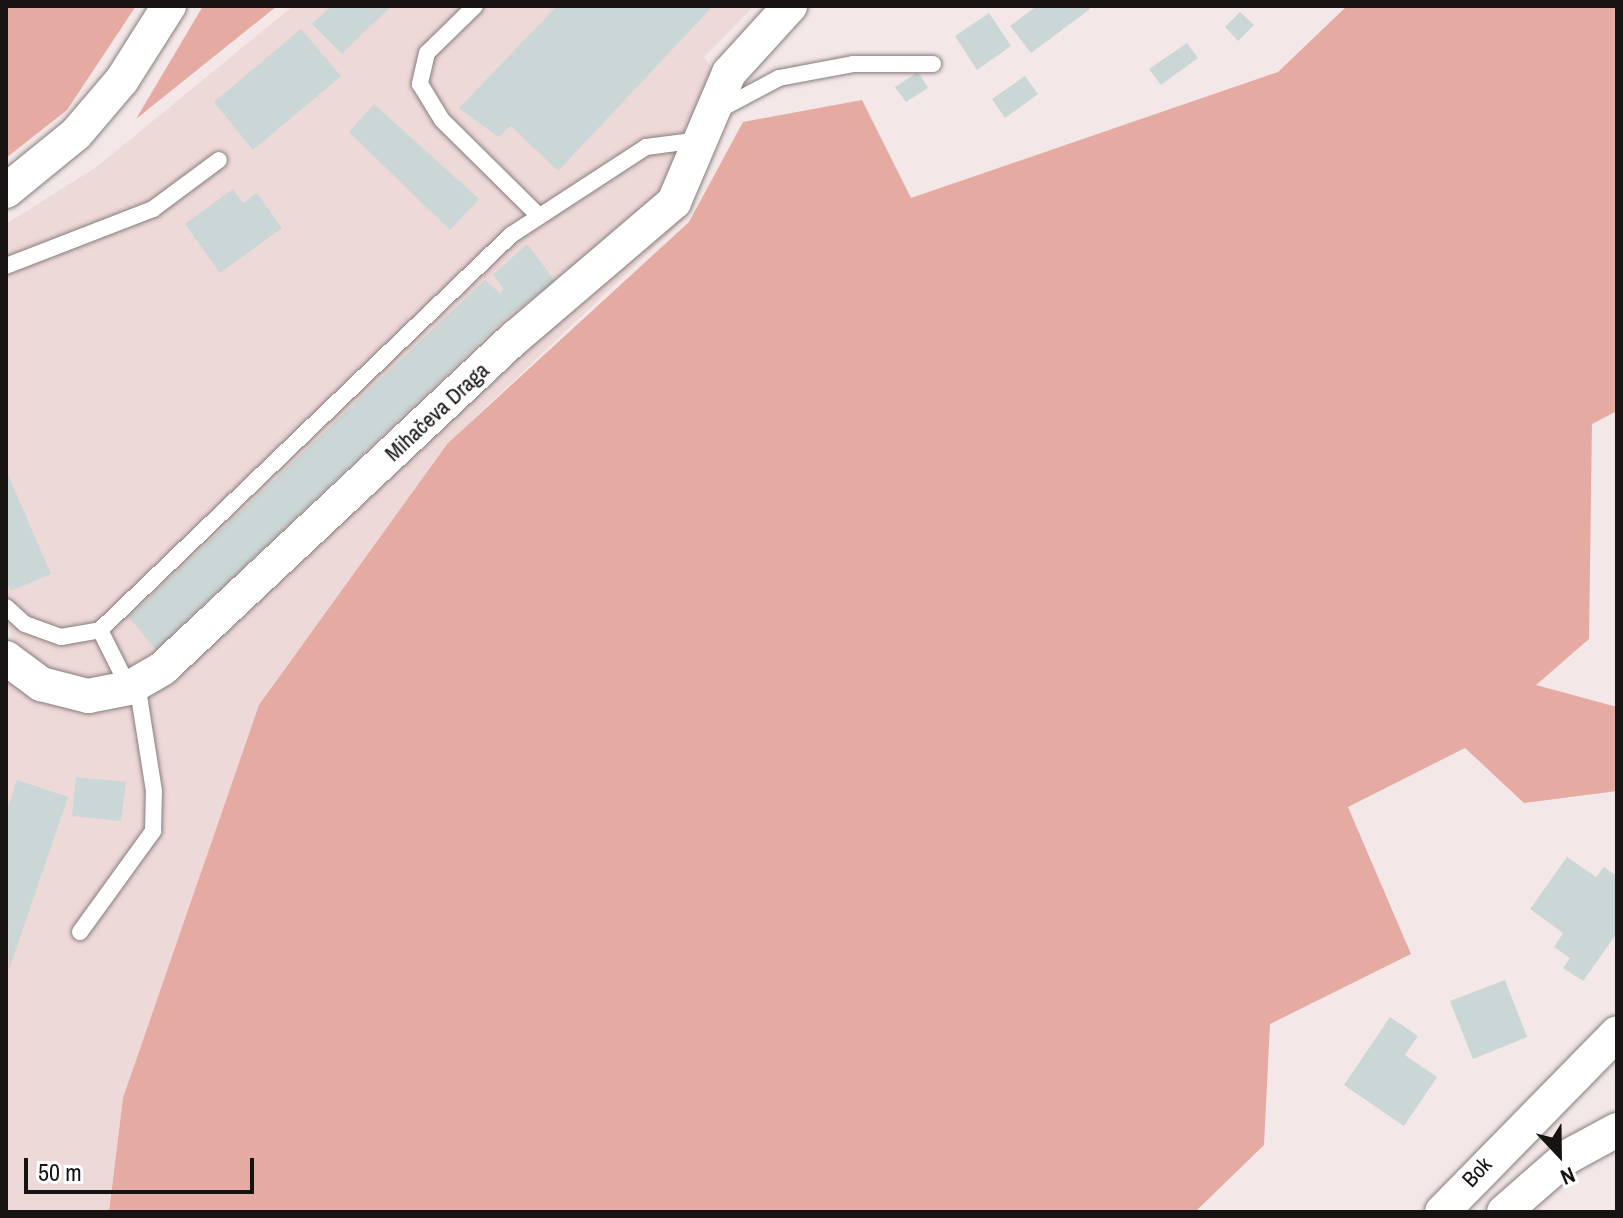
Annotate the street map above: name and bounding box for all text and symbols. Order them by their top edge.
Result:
street label: Mihačeva Draga [380,357,494,467]
north arrow [1519,1114,1599,1194]
scale bar [28,1142,258,1192]
street label: Bok [1457,1152,1497,1192]
text: 50 m [38,1156,82,1188]
text: N [1556,1160,1580,1193]

